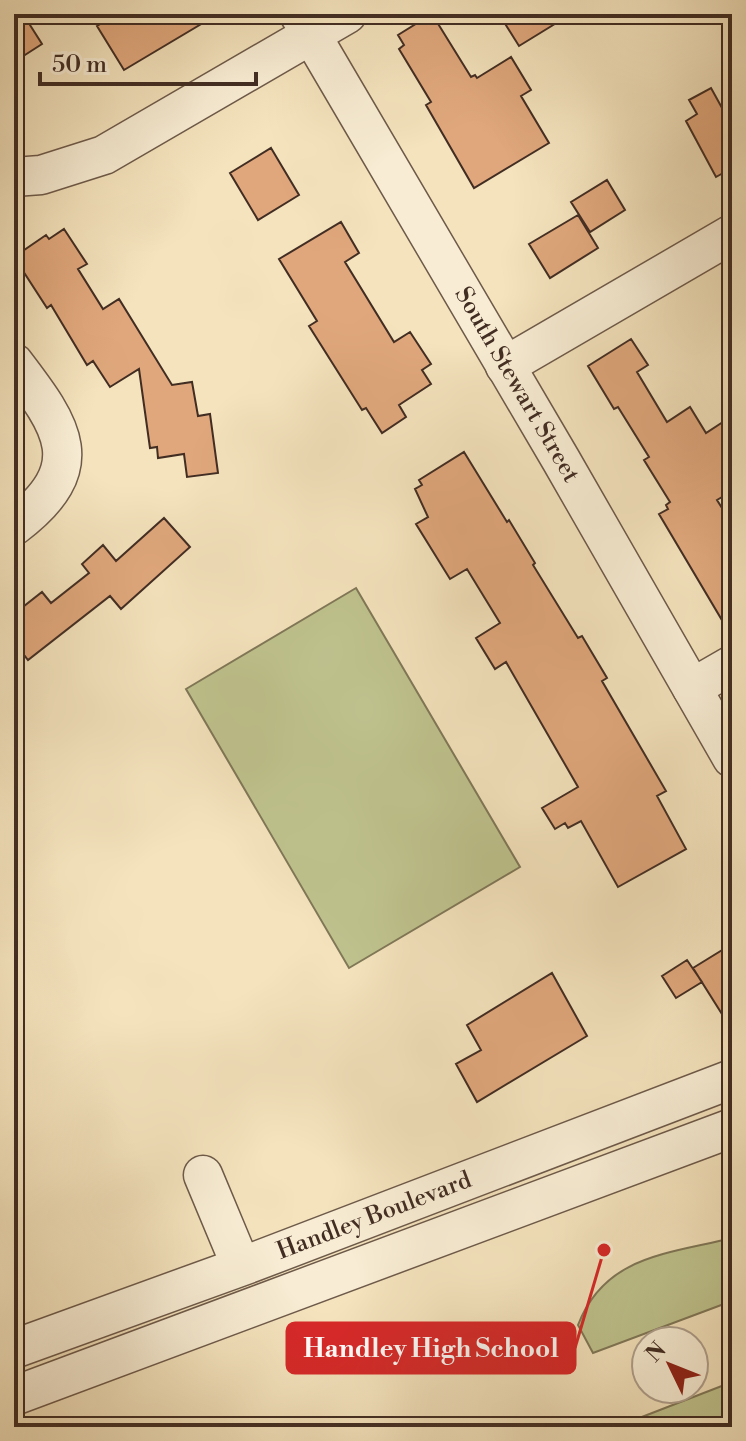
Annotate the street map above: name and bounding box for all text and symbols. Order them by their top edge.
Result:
scale bar [40,36,256,86]
text: 50 m [52,50,107,80]
street label: South Stewart Street [448,282,586,488]
street label: Handley Boulevard [273,1165,476,1267]
callout: Handley High School [287,1323,575,1373]
north arrow [630,1325,710,1405]
text: Handley High School [303,1333,559,1365]
text: N [641,1336,673,1368]

